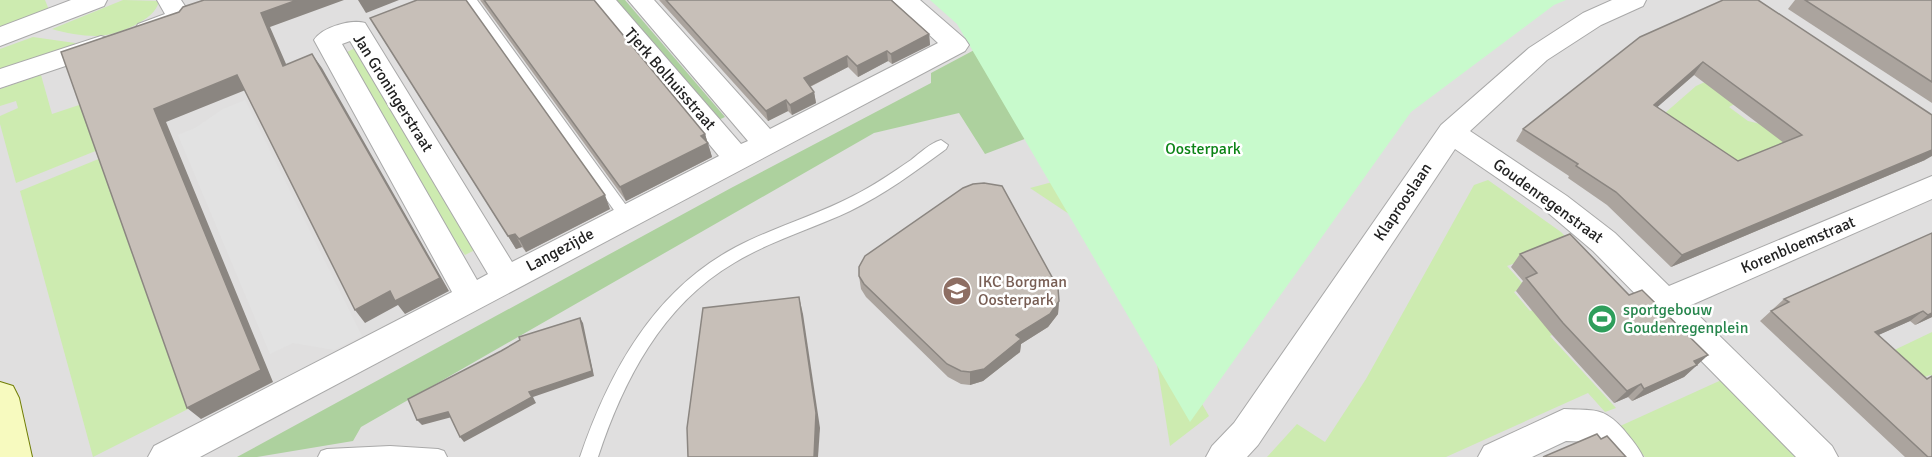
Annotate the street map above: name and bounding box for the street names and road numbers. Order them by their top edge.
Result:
street label: Tjerk Bolhuisstraat [620,24,720,135]
street label: Jan Groningerstraat [349,30,438,156]
street label: Goudenregenstraat [1489,154,1607,248]
street label: Klaprooslaan [1370,159,1436,245]
street label: Korenbloemstraat [1738,212,1858,278]
street label: Langezijde [523,224,597,276]

